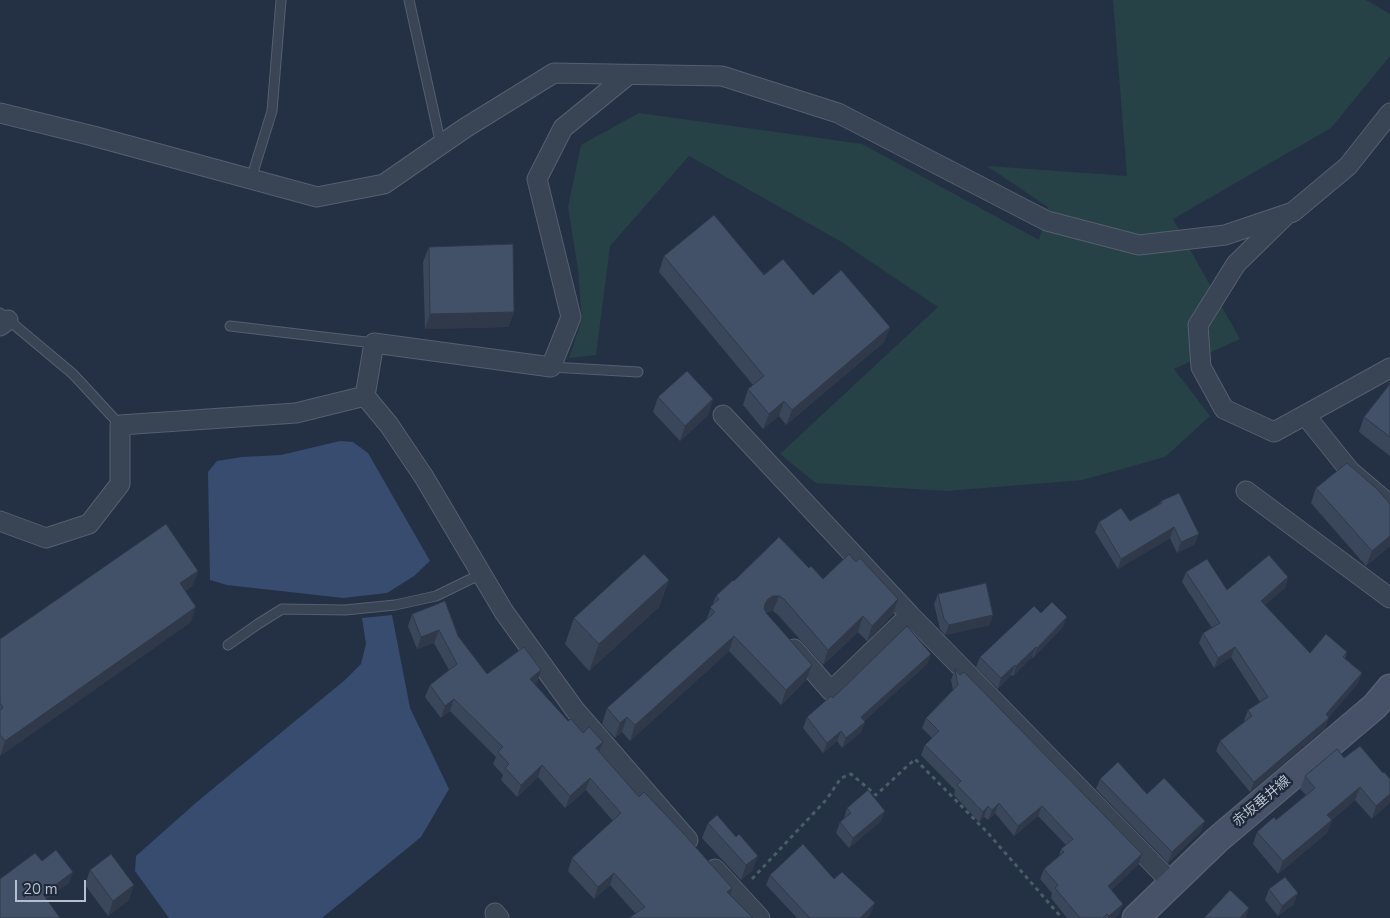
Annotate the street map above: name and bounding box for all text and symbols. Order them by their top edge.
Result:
street label: 赤坂垂井線 [1230,773,1294,831]
scale bar [18,870,89,902]
text: 20 m [23,879,58,899]

